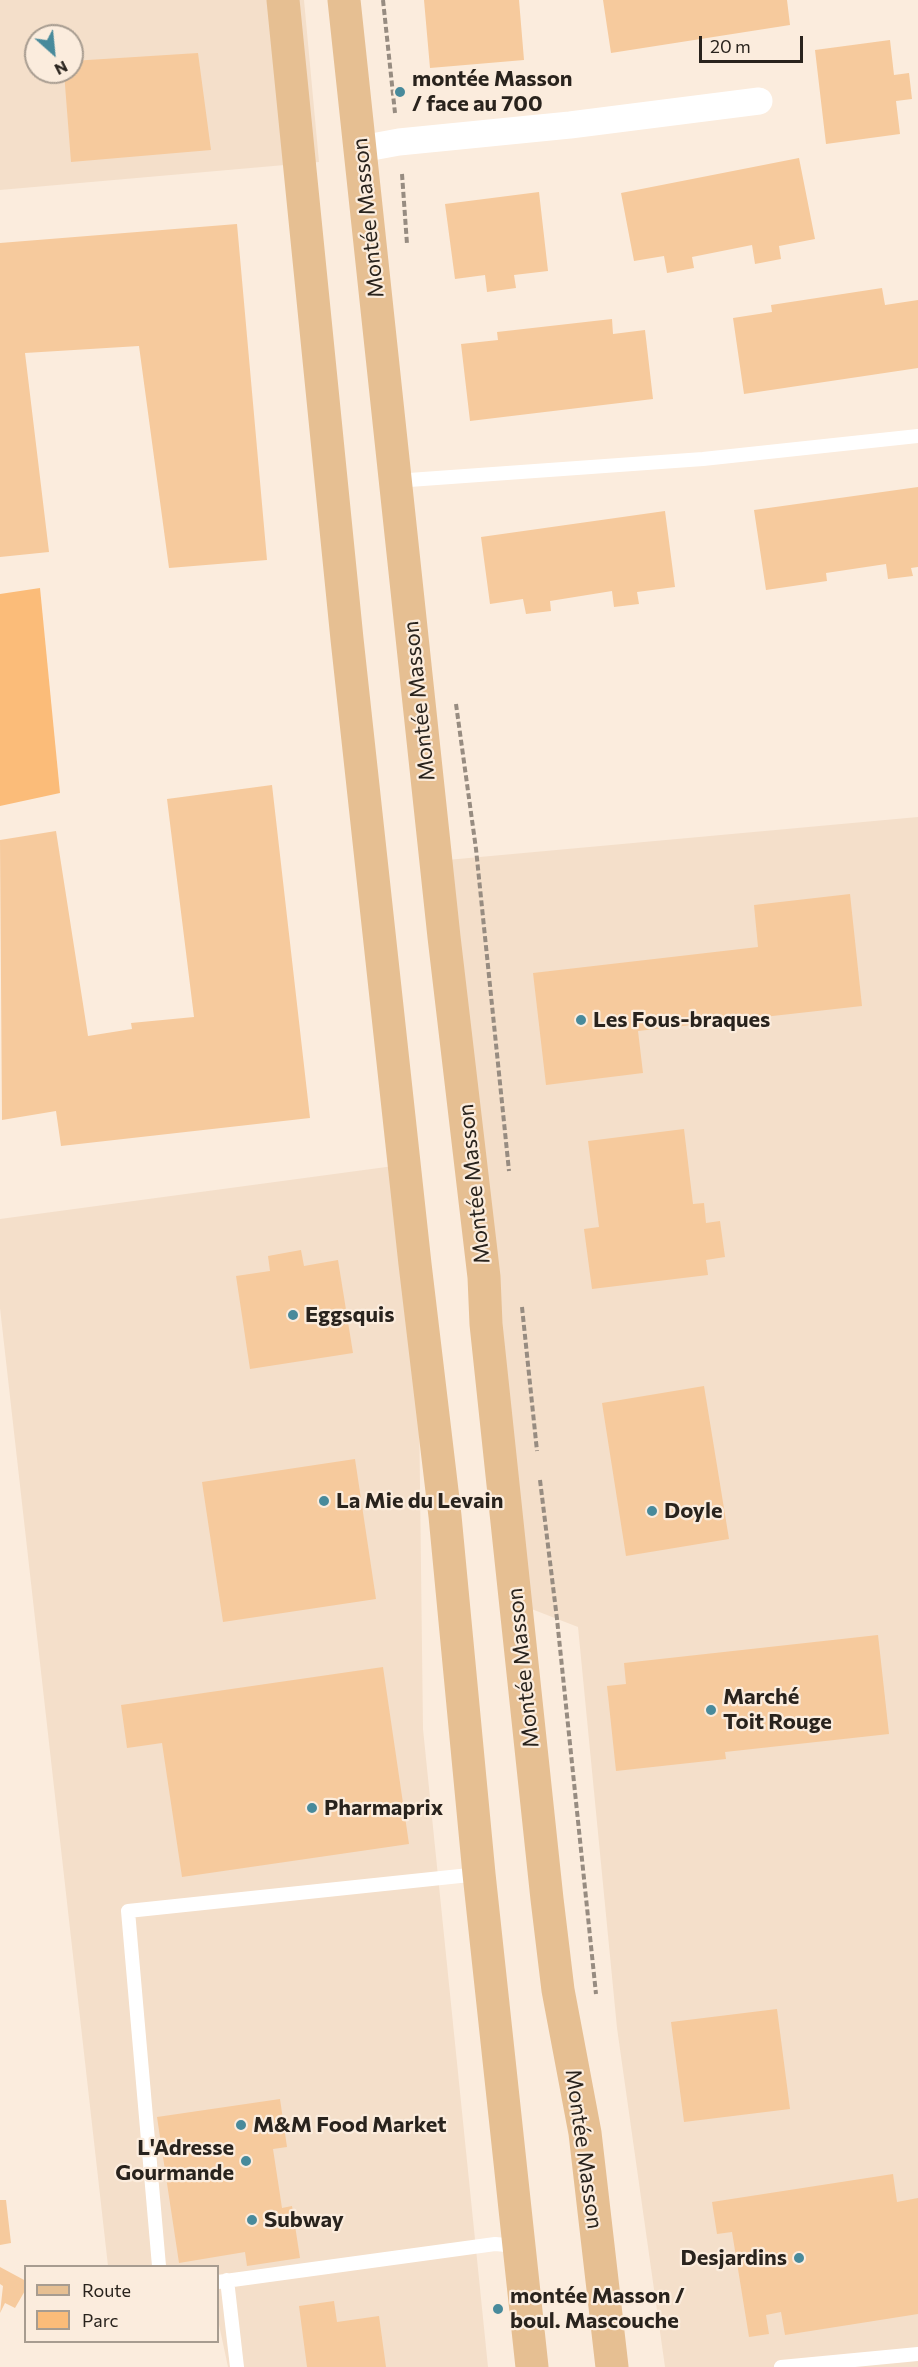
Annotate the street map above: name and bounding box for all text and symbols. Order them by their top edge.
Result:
north arrow [24,24,84,84]
scale bar [702,24,806,62]
text: 20 m [710,35,751,57]
text: N [52,58,71,80]
place label: montée Masson / face au 700 [412,66,573,118]
marker: montée Masson / face au 700 [393,85,407,99]
street label: Montée Masson [346,136,390,300]
street label: Montée Masson [397,619,441,783]
place label: Les Fous-braques [593,1007,770,1033]
marker: Les Fous-braques [574,1013,588,1027]
street label: Montée Masson [452,1102,496,1266]
place label: Eggsquis [305,1302,394,1328]
marker: Eggsquis [286,1308,300,1322]
place label: La Mie du Levain [336,1488,503,1514]
marker: La Mie du Levain [317,1494,331,1508]
place label: Doyle [664,1498,722,1524]
marker: Doyle [645,1504,659,1518]
street label: Montée Masson [501,1586,545,1750]
place label: Marché Toit Rouge [723,1684,832,1736]
marker: Marché Toit Rouge [704,1703,718,1717]
place label: Pharmaprix [324,1795,443,1821]
marker: Pharmaprix [305,1801,319,1815]
street label: Montée Masson [560,2067,608,2231]
place label: M&M Food Market [253,2112,446,2138]
marker: M&M Food Market [234,2118,248,2132]
place label: L'Adresse Gourmande [115,2135,234,2186]
marker: L'Adresse Gourmande [239,2154,253,2168]
place label: Subway [264,2207,344,2233]
marker: Subway [245,2213,259,2227]
place label: Desjardins [681,2245,787,2271]
marker: Desjardins [792,2251,806,2265]
legend [24,2265,219,2343]
text: Route [82,2279,131,2301]
place label: montée Masson / boul. Mascouche [510,2283,685,2334]
marker: montée Masson / boul. Mascouche [491,2302,505,2316]
text: Parc [82,2309,119,2331]

